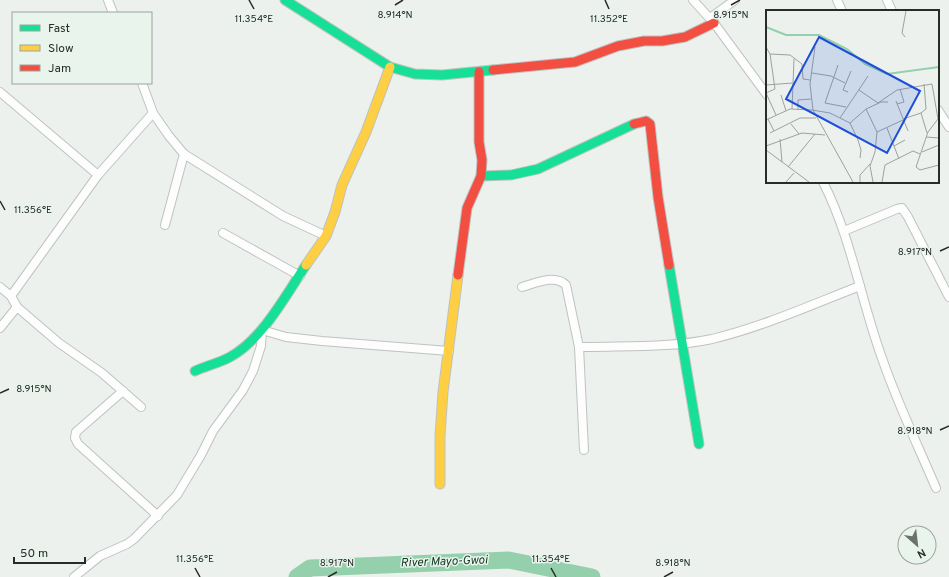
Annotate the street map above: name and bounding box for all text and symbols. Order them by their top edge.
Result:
text: 8.914°N [377,9,413,22]
text: 8.915°N [713,9,749,22]
inset map [766,10,939,183]
legend [12,12,152,84]
text: 11.354°E [235,13,273,26]
text: 11.352°E [590,13,628,26]
text: Fast [48,21,70,37]
text: Slow [48,41,74,57]
text: Jam [48,61,71,77]
text: 11.356°E [14,204,52,217]
text: 8.917°N [898,246,932,259]
text: 8.915°N [16,383,52,396]
text: 8.918°N [897,425,933,438]
north arrow [897,525,937,565]
scale bar [14,539,85,565]
text: N [914,545,928,561]
text: 50 m [20,546,48,562]
water label: River Mayo-Gwoi [400,552,489,572]
text: 11.356°E [176,553,214,566]
text: 11.354°E [532,553,570,566]
text: 8.917°N [320,557,354,570]
text: 8.918°N [655,557,691,570]

